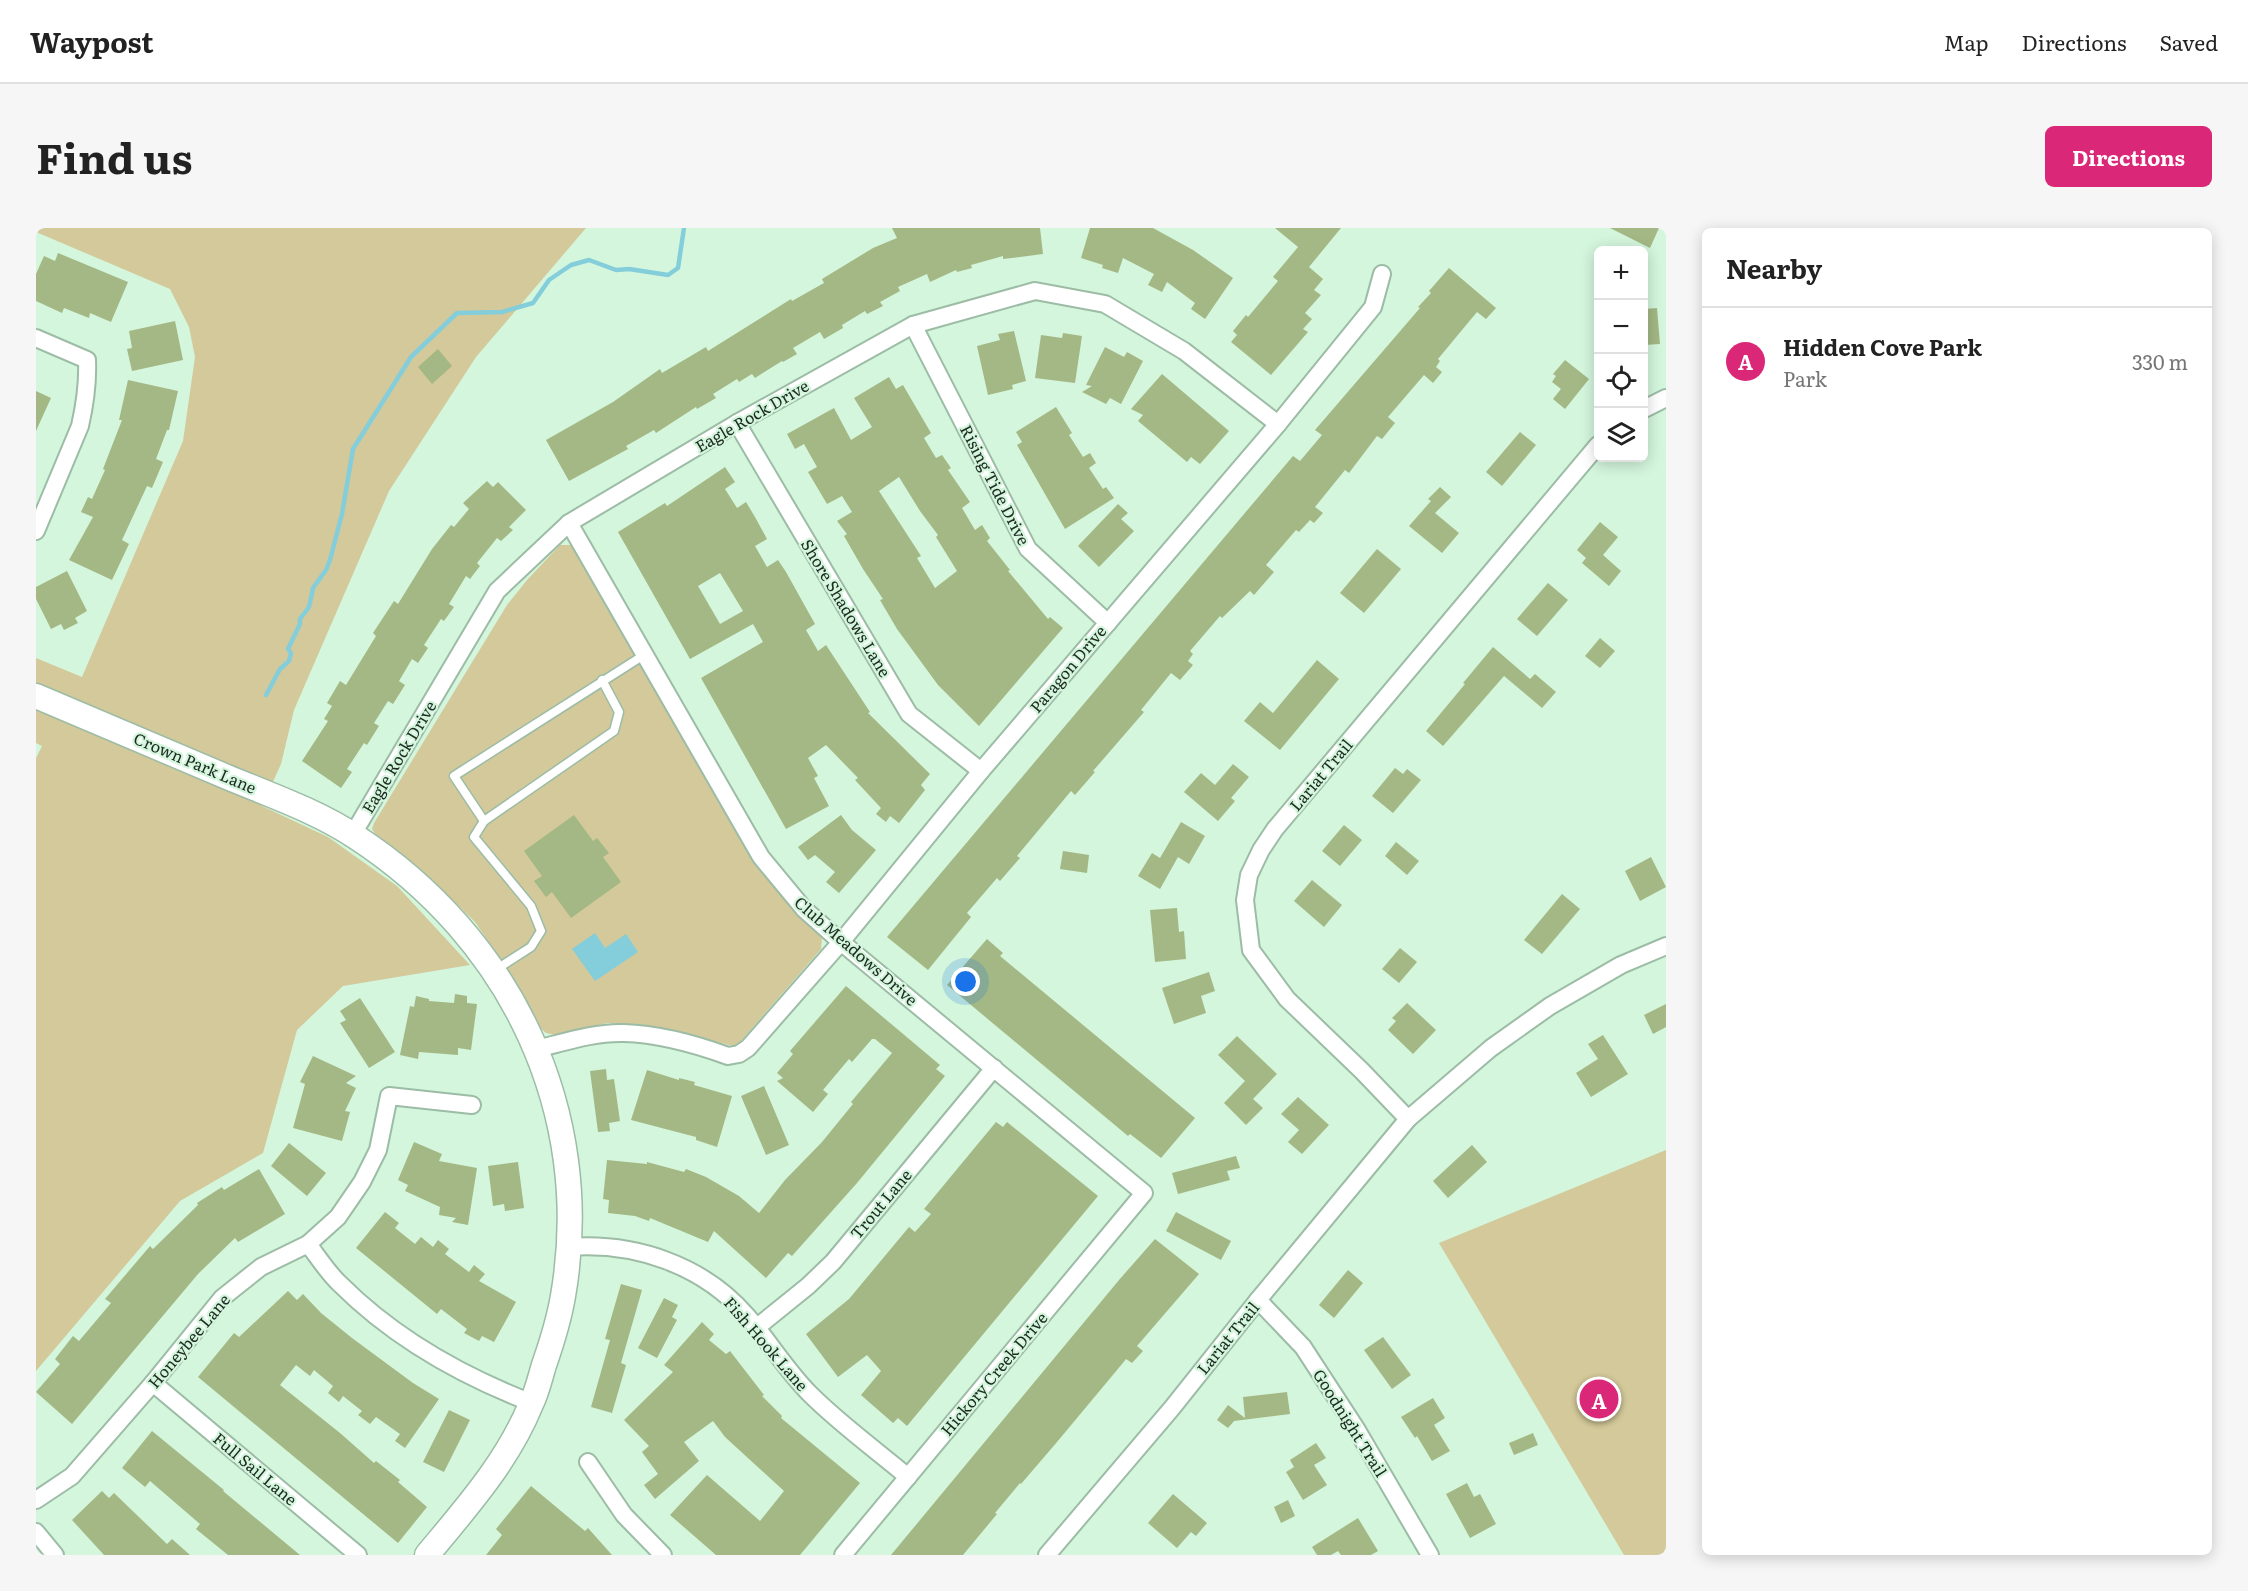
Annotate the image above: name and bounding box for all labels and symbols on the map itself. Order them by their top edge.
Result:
street label: Eagle Rock Drive [690,373,813,457]
street label: Rising Tide Drive [955,420,1037,549]
street label: Shore Shadows Lane [796,534,898,681]
street label: Paragon Drive [1023,619,1111,717]
street label: Eagle Rock Drive [355,696,441,817]
street label: Crown Park Lane [130,725,260,799]
street label: Lariat Trail [1283,733,1358,816]
street label: Club Meadows Drive [790,890,924,1011]
your location [951,967,980,996]
street label: Trout Lane [844,1163,917,1244]
street label: Honeybee Lane [141,1288,235,1393]
street label: Fish Hook Lane [719,1291,815,1396]
street label: Lariat Trail [1190,1296,1264,1379]
street label: Hickory Creek Drive [934,1306,1052,1441]
street label: Goodnight Trail [1308,1364,1394,1481]
pin: A [1580,1376,1618,1422]
street label: Full Sail Lane [208,1426,303,1511]

